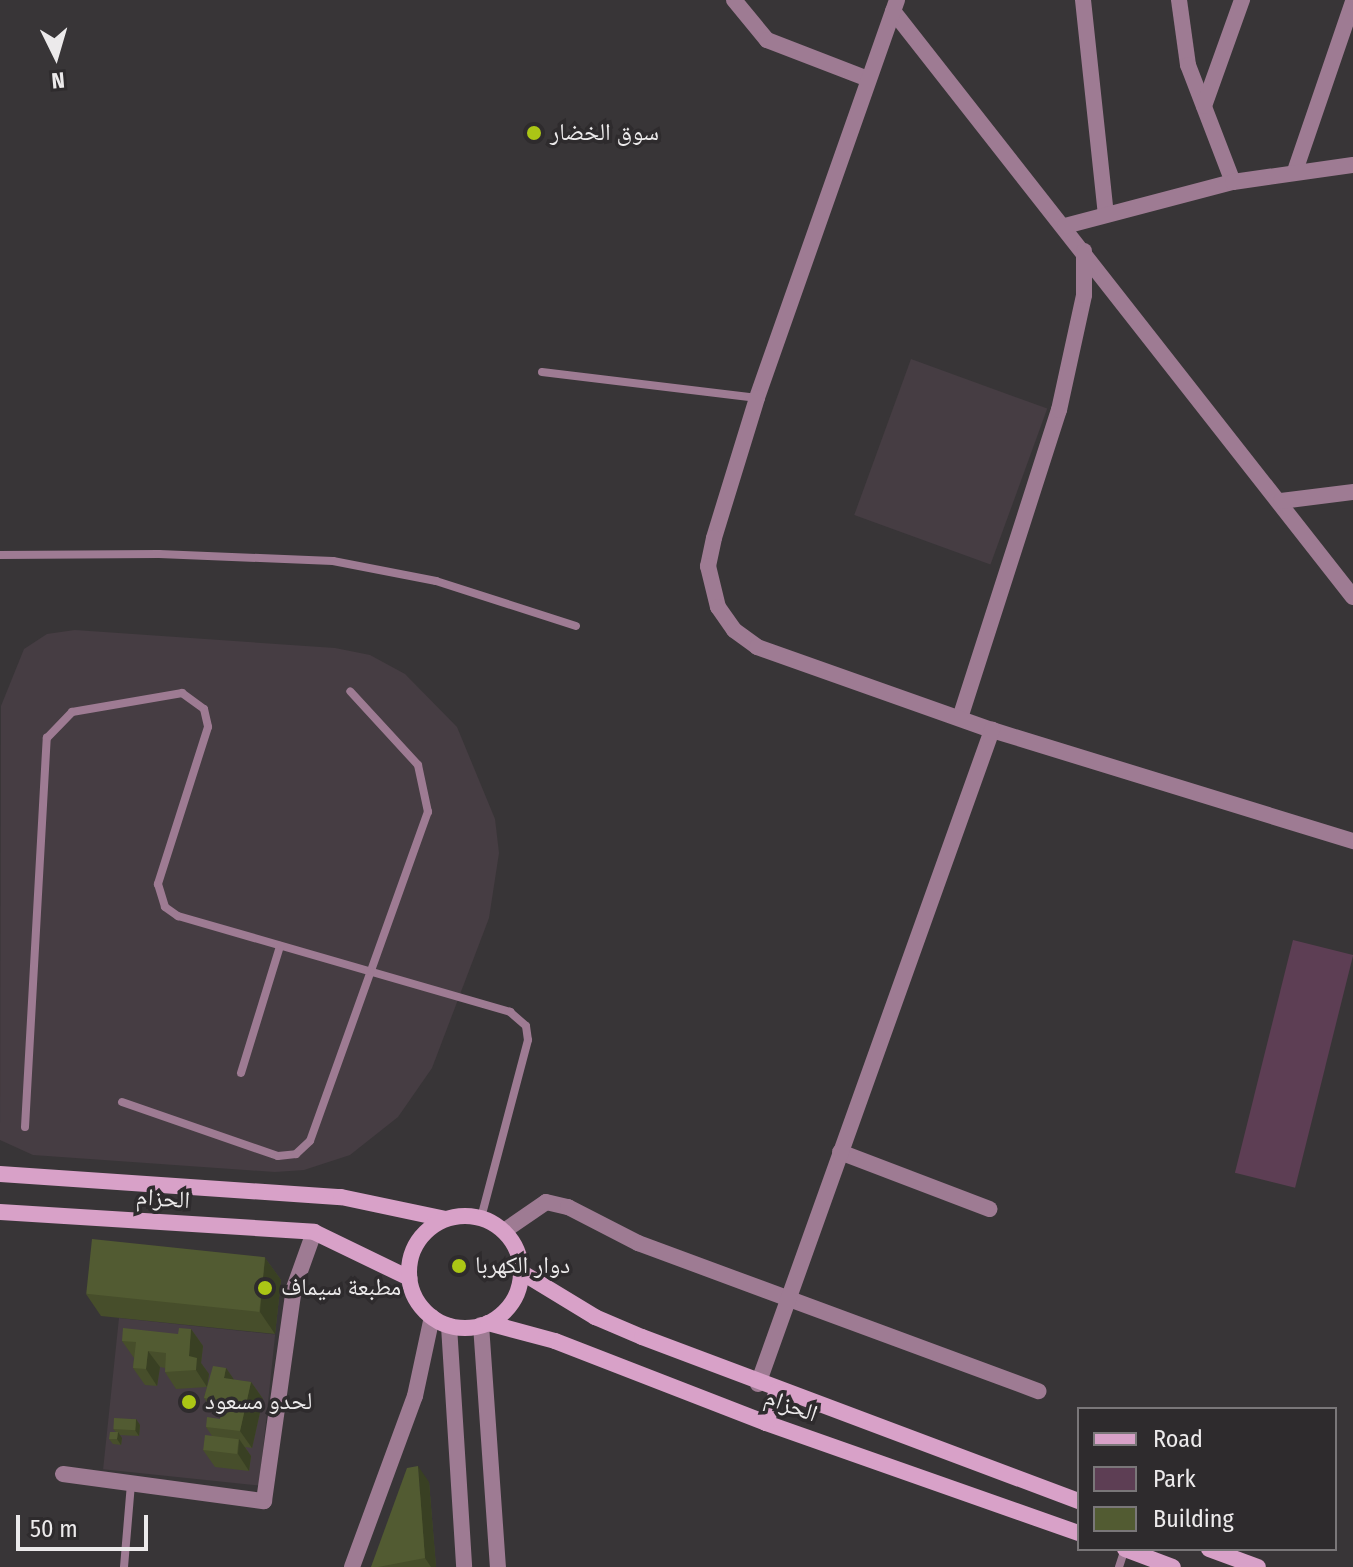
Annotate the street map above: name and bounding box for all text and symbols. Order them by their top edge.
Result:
north arrow [16,16,96,96]
text: N [50,66,66,94]
place label: سوق الخضار [550,119,659,147]
marker: سوق الخضار [525,124,543,142]
street label: الحزام [135,1183,191,1215]
place label: دوار الكهربا [475,1252,570,1280]
marker: دوار الكهربا [450,1257,468,1275]
place label: مطبعة سيماف [281,1274,401,1302]
marker: مطبعة سيماف [256,1279,274,1297]
street label: الحزام [761,1383,821,1429]
place label: لحدو مسعود [205,1388,312,1416]
marker: لحدو مسعود [180,1393,198,1411]
legend [1077,1407,1337,1551]
text: Road [1153,1425,1203,1453]
text: Park [1153,1465,1196,1493]
scale bar [20,1499,152,1549]
text: Building [1153,1505,1234,1533]
text: 50 m [30,1515,78,1543]

